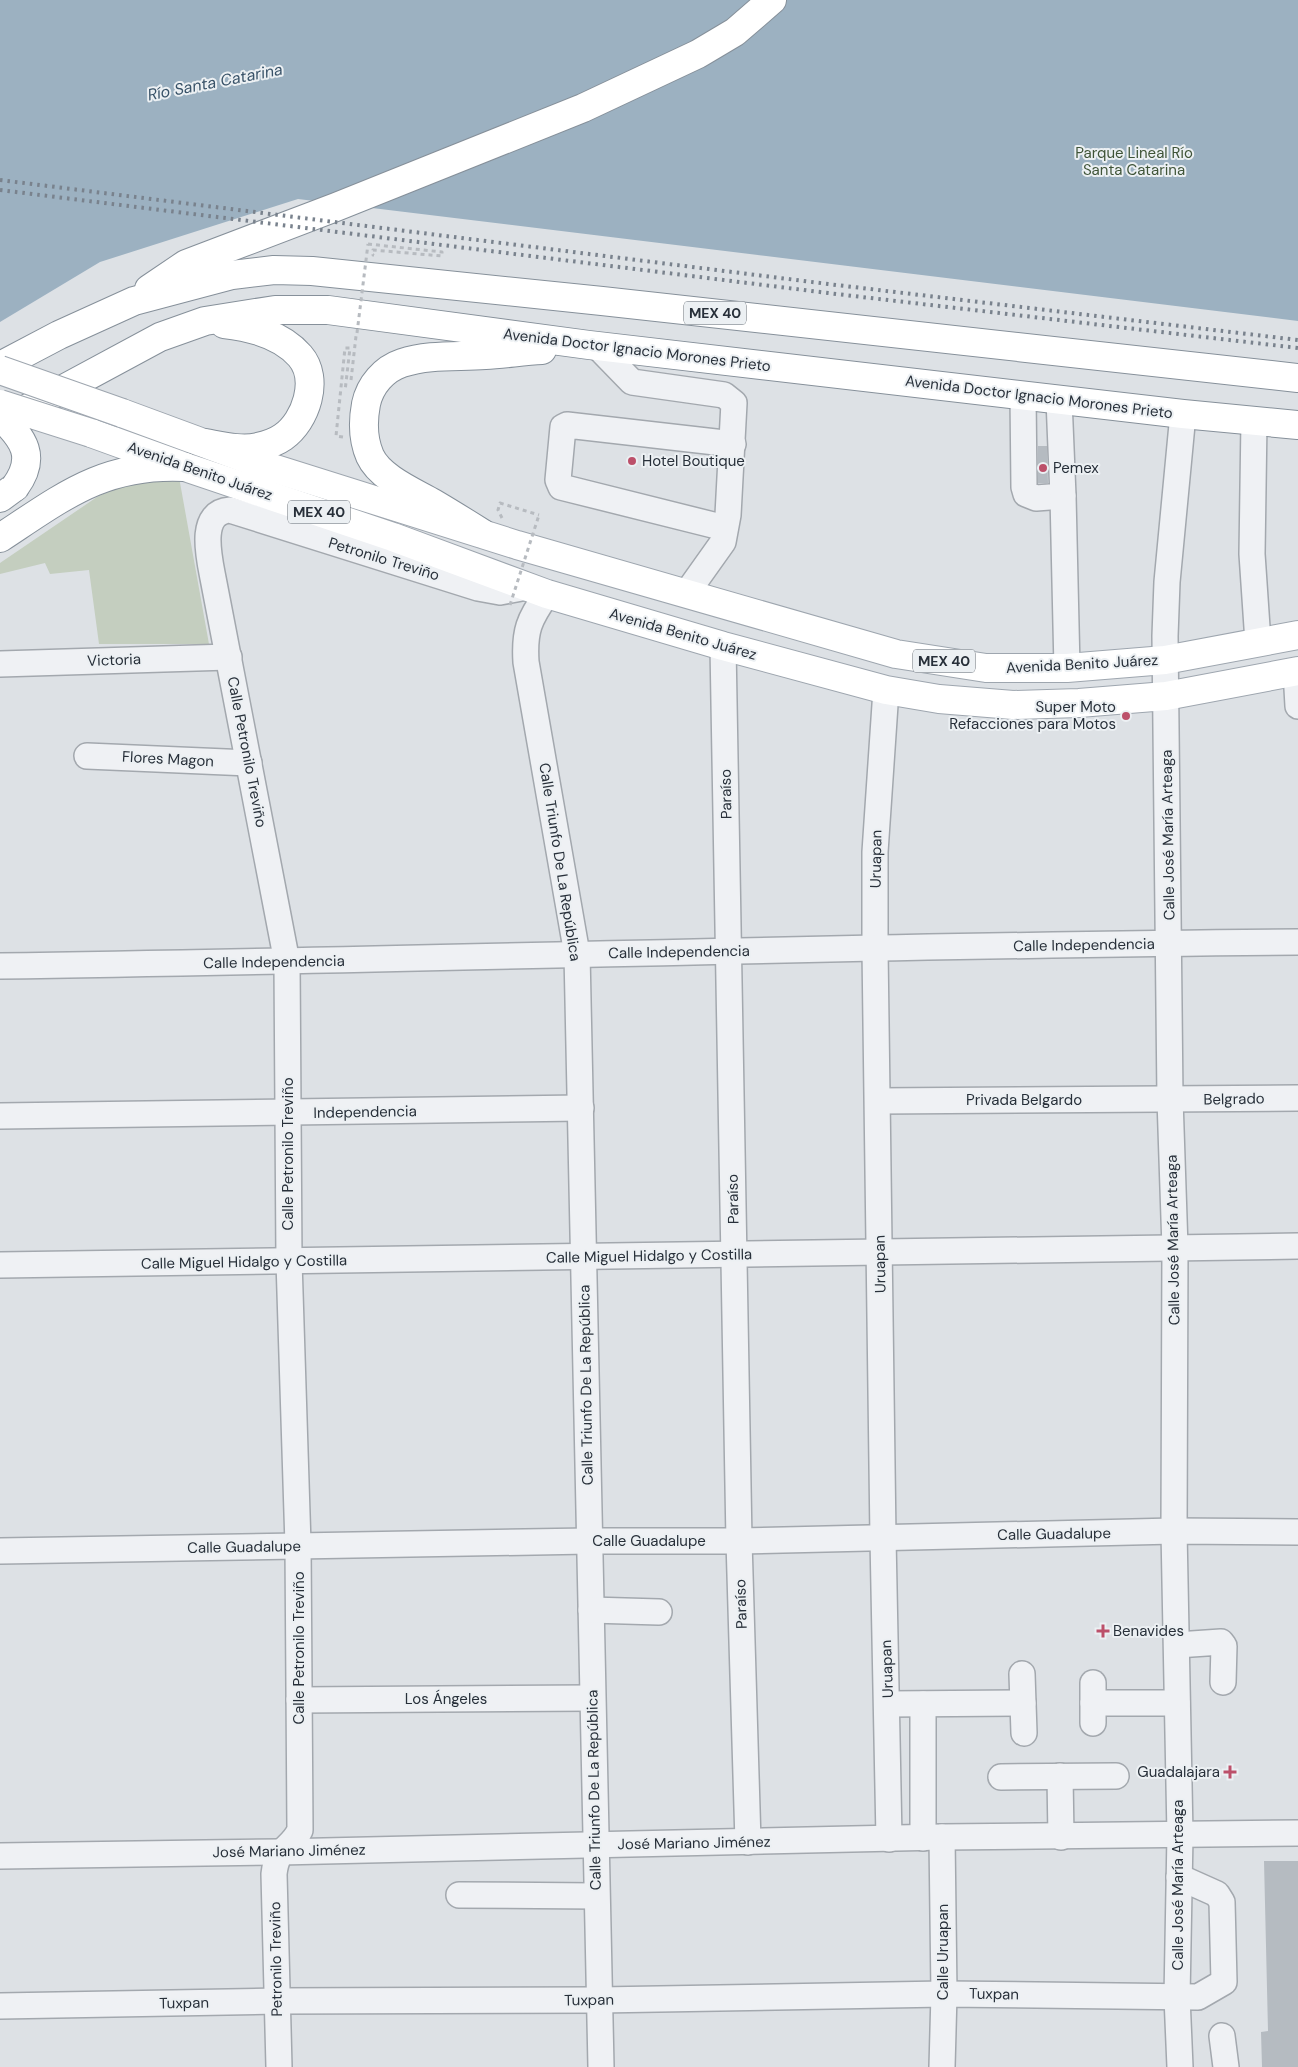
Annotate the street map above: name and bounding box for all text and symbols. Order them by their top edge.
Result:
water label: Río Santa Catarina [146,59,284,105]
park label: Parque Lineal Río Santa Catarina [1075,143,1193,180]
road number: MEX 40 [684,302,746,324]
street label: Avenida Doctor Ignacio Morones Prieto [502,324,772,376]
street label: Avenida Doctor Ignacio Morones Prieto [904,371,1174,423]
street label: Avenida Benito Juárez [125,437,275,505]
place label: Hotel Boutique [642,451,745,471]
marker: Hotel Boutique [626,455,638,467]
place label: Pemex [1053,458,1099,478]
marker: Pemex [1037,462,1049,474]
road number: MEX 40 [288,501,350,524]
street label: Petronilo Treviño [326,533,442,585]
street label: Avenida Benito Juárez [607,603,759,665]
street label: Victoria [87,649,141,671]
road number: MEX 40 [913,649,975,672]
street label: Avenida Benito Juárez [1005,650,1159,678]
street label: Calle Petronilo Treviño [223,675,271,829]
place label: Super Moto Refacciones para Motos [949,697,1116,734]
marker: Super Moto Refacciones para Motos [1120,710,1132,722]
street label: Flores Magon [122,747,214,771]
street label: Calle José María Arteaga [1157,749,1179,921]
street label: Calle Triunfo De La República [534,761,586,963]
street label: Paraíso [716,769,736,819]
street label: Uruapan [865,830,887,888]
street label: Calle Independencia [1013,934,1155,956]
street label: Calle Independencia [608,941,750,963]
street label: Calle Independencia [203,951,345,973]
street label: Calle Petronilo Treviño [278,1077,298,1231]
street label: Belgrado [1203,1088,1265,1110]
street label: Privada Belgardo [966,1090,1082,1110]
street label: Independencia [313,1101,417,1123]
street label: Calle José María Arteaga [1162,1154,1184,1326]
street label: Paraíso [723,1174,743,1224]
street label: Uruapan [869,1235,891,1293]
street label: Calle Miguel Hidalgo y Costilla [546,1244,752,1268]
street label: Calle Miguel Hidalgo y Costilla [141,1250,347,1274]
street label: Calle Triunfo De La República [574,1285,598,1485]
street label: Calle Guadalupe [997,1523,1111,1545]
street label: Calle Guadalupe [592,1531,706,1551]
street label: Calle Guadalupe [187,1536,301,1558]
street label: Calle Petronilo Treviño [289,1571,309,1725]
street label: Paraíso [730,1579,752,1629]
place label: Benavides [1113,1621,1184,1641]
marker: Benavides [1097,1625,1109,1637]
street label: Uruapan [876,1640,898,1698]
street label: Los Ángeles [405,1689,487,1709]
street label: Calle Triunfo De La República [582,1690,606,1890]
place label: Guadalajara [1137,1762,1220,1782]
marker: Guadalajara [1224,1766,1236,1778]
street label: Calle José María Arteaga [1168,1800,1188,1970]
street label: José Mariano Jiménez [617,1832,771,1854]
street label: José Mariano Jiménez [212,1840,366,1862]
street label: Petronilo Treviño [265,1901,287,2017]
street label: Calle Uruapan [933,1904,953,2000]
street label: Tuxpan [969,1984,1019,2004]
street label: Tuxpan [564,1990,614,2010]
street label: Tuxpan [159,1993,209,2013]

